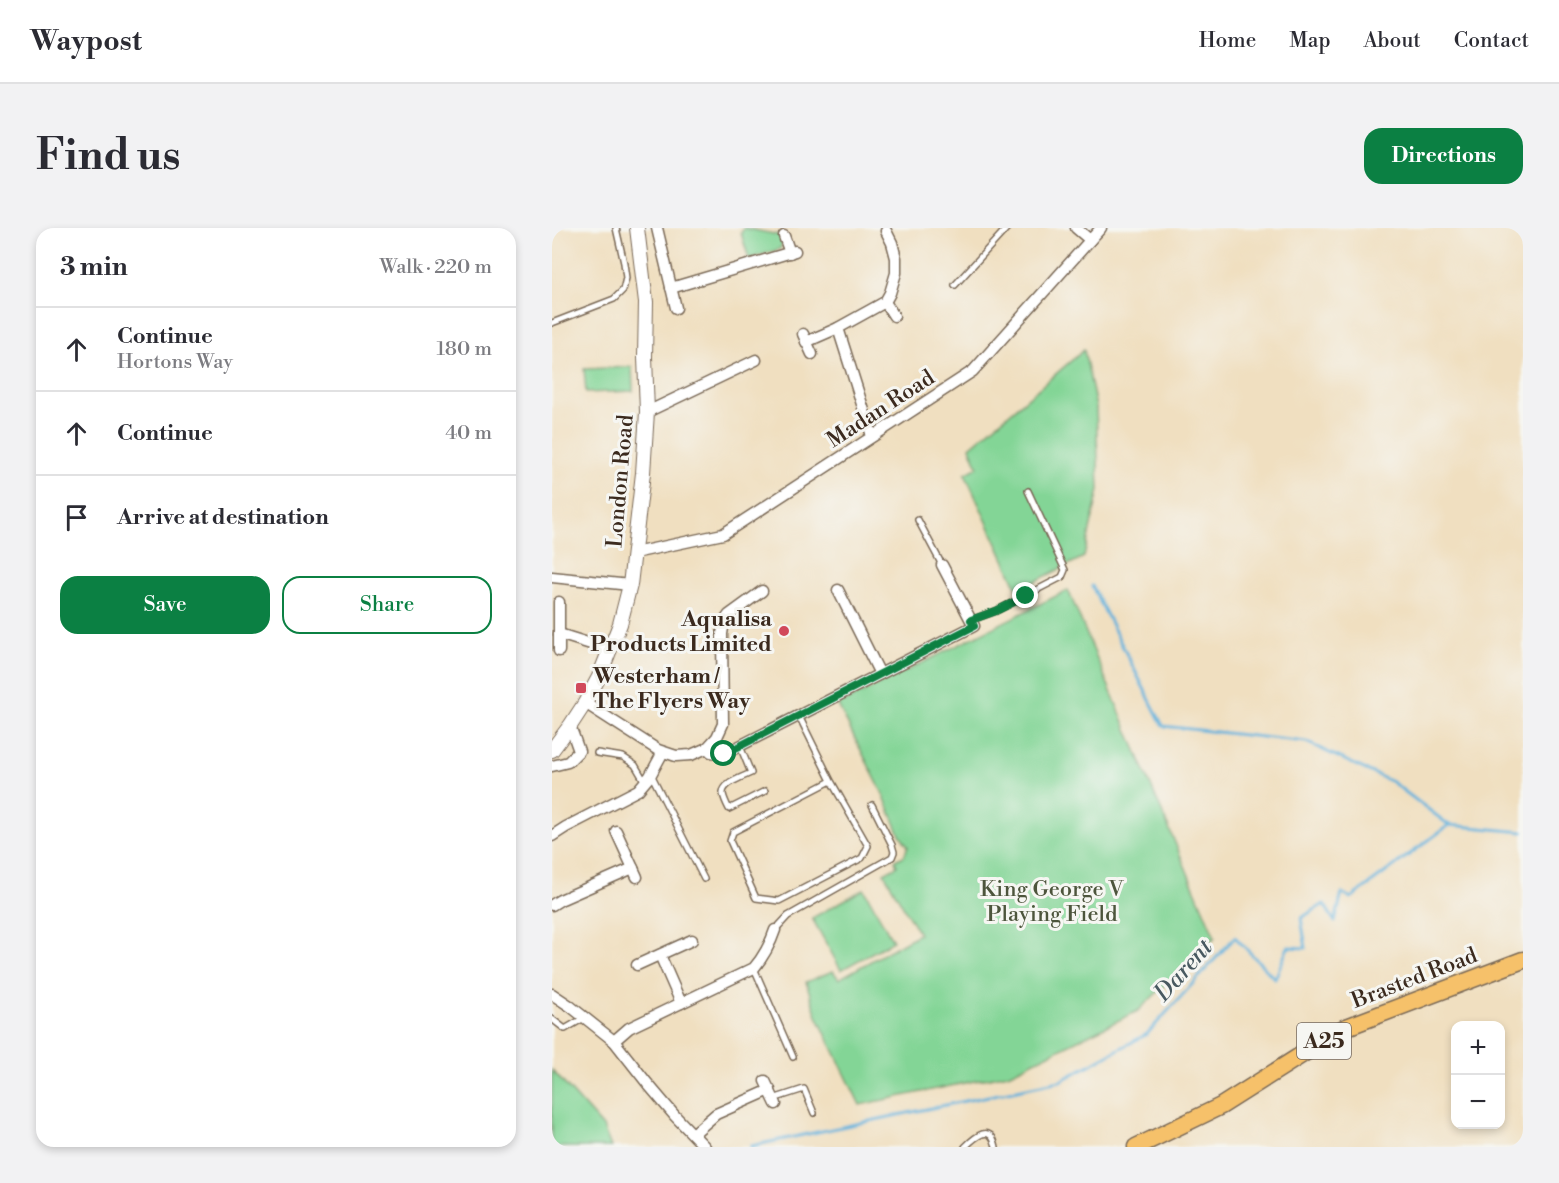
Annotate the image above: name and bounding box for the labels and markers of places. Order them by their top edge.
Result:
place label: Aqualisa Products Limited [590,606,773,658]
marker: Aqualisa Products Limited [777,624,791,638]
place label: Westerham / The Flyers Way [592,663,751,715]
marker: Westerham / The Flyers Way [574,681,588,695]

